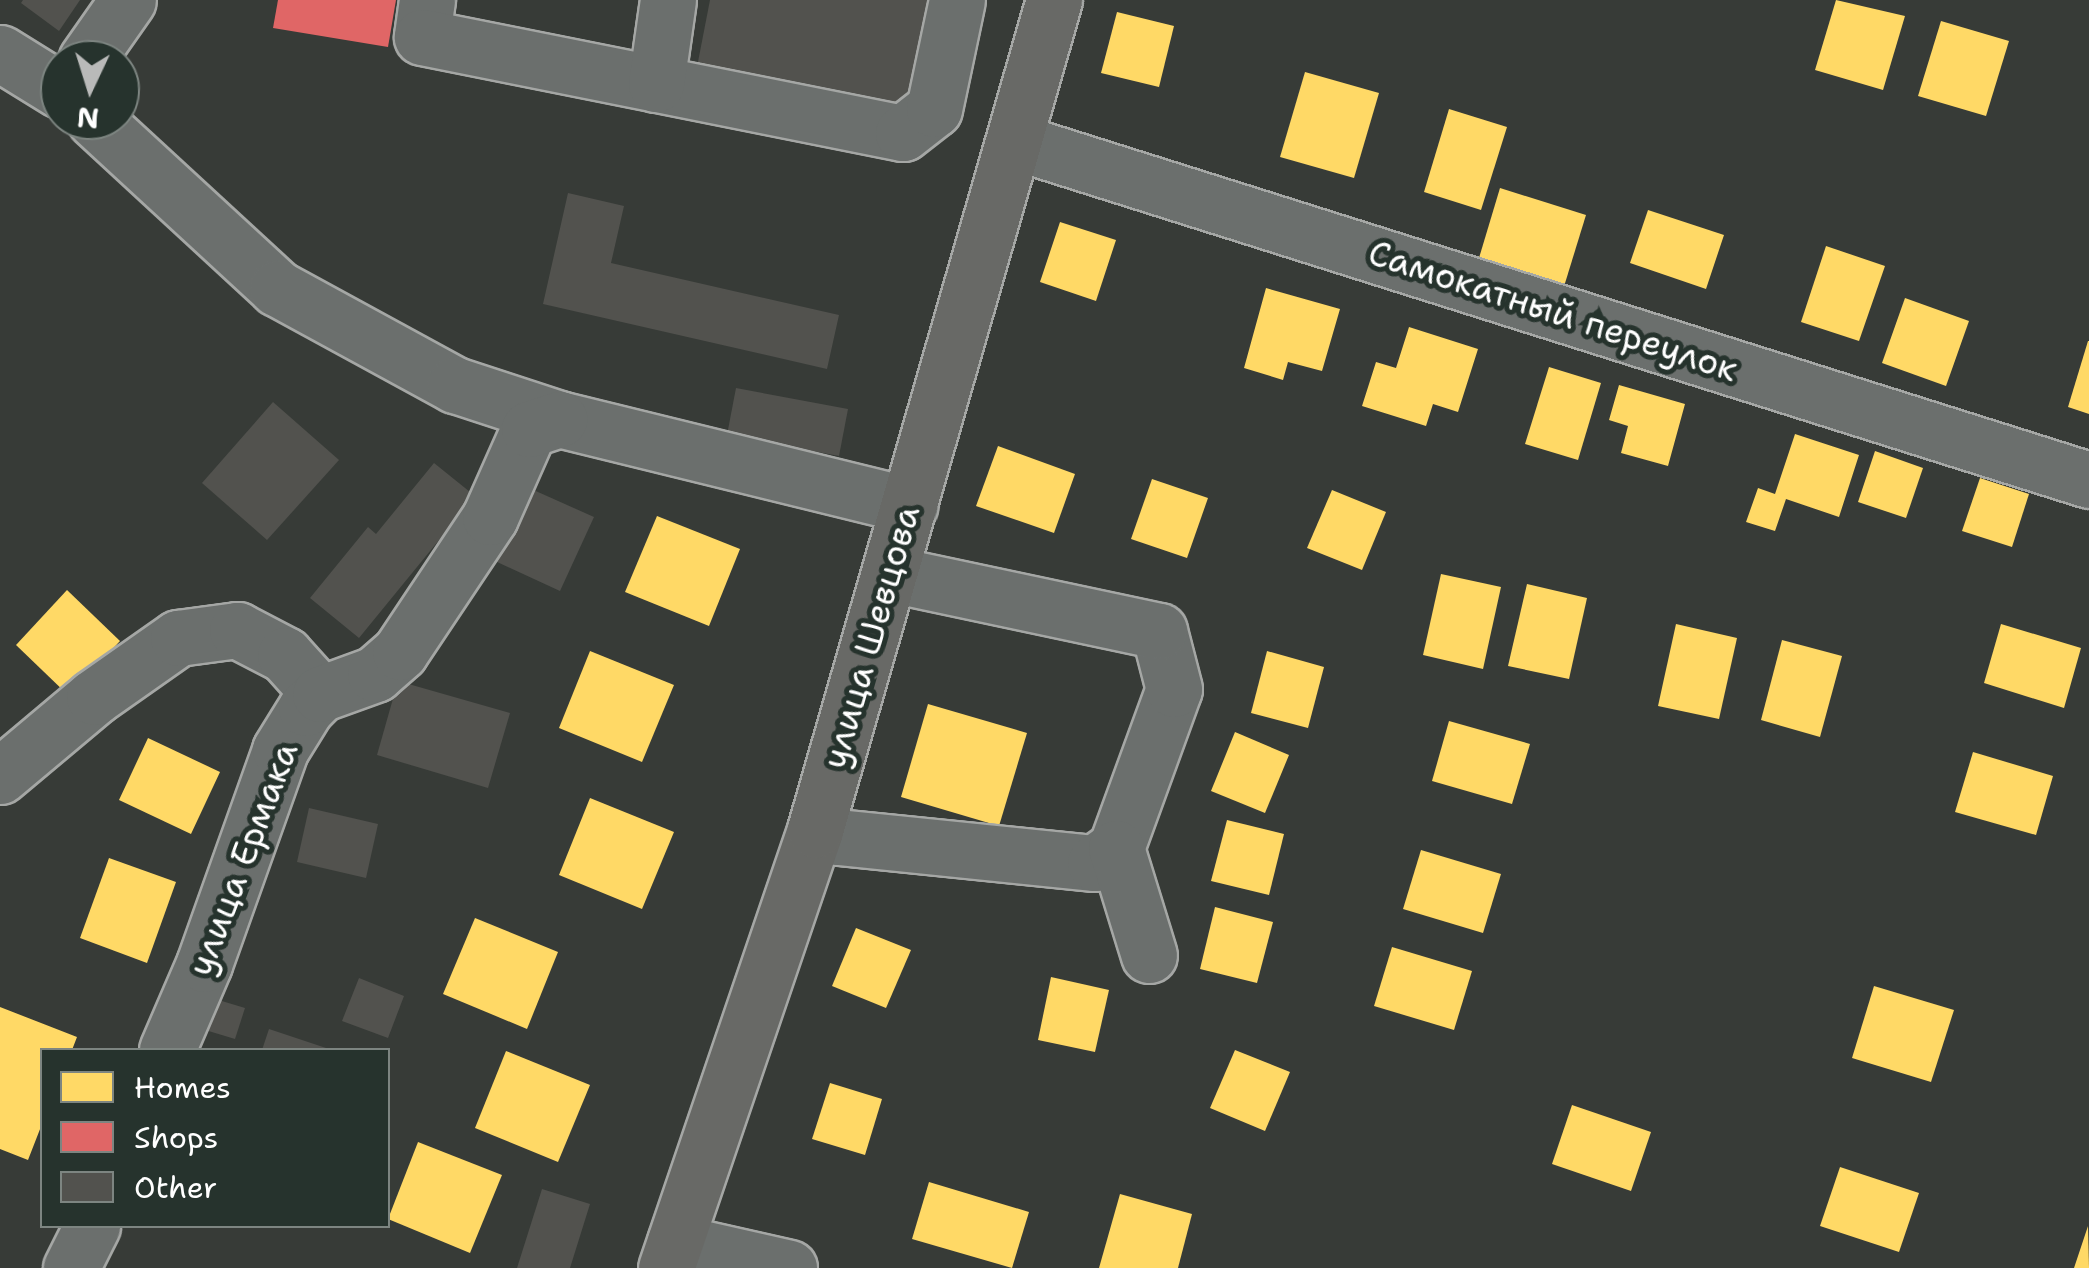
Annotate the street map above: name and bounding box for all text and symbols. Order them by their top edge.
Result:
north arrow [40,40,140,140]
text: N [76,98,100,138]
street label: Самокатный переулок [1363,231,1743,391]
street label: улица Шевцова [813,501,929,773]
street label: улица Ермака [179,736,307,982]
legend [40,1048,390,1228]
text: Homes [134,1067,231,1108]
text: Shops [134,1117,218,1158]
text: Other [134,1167,217,1208]

